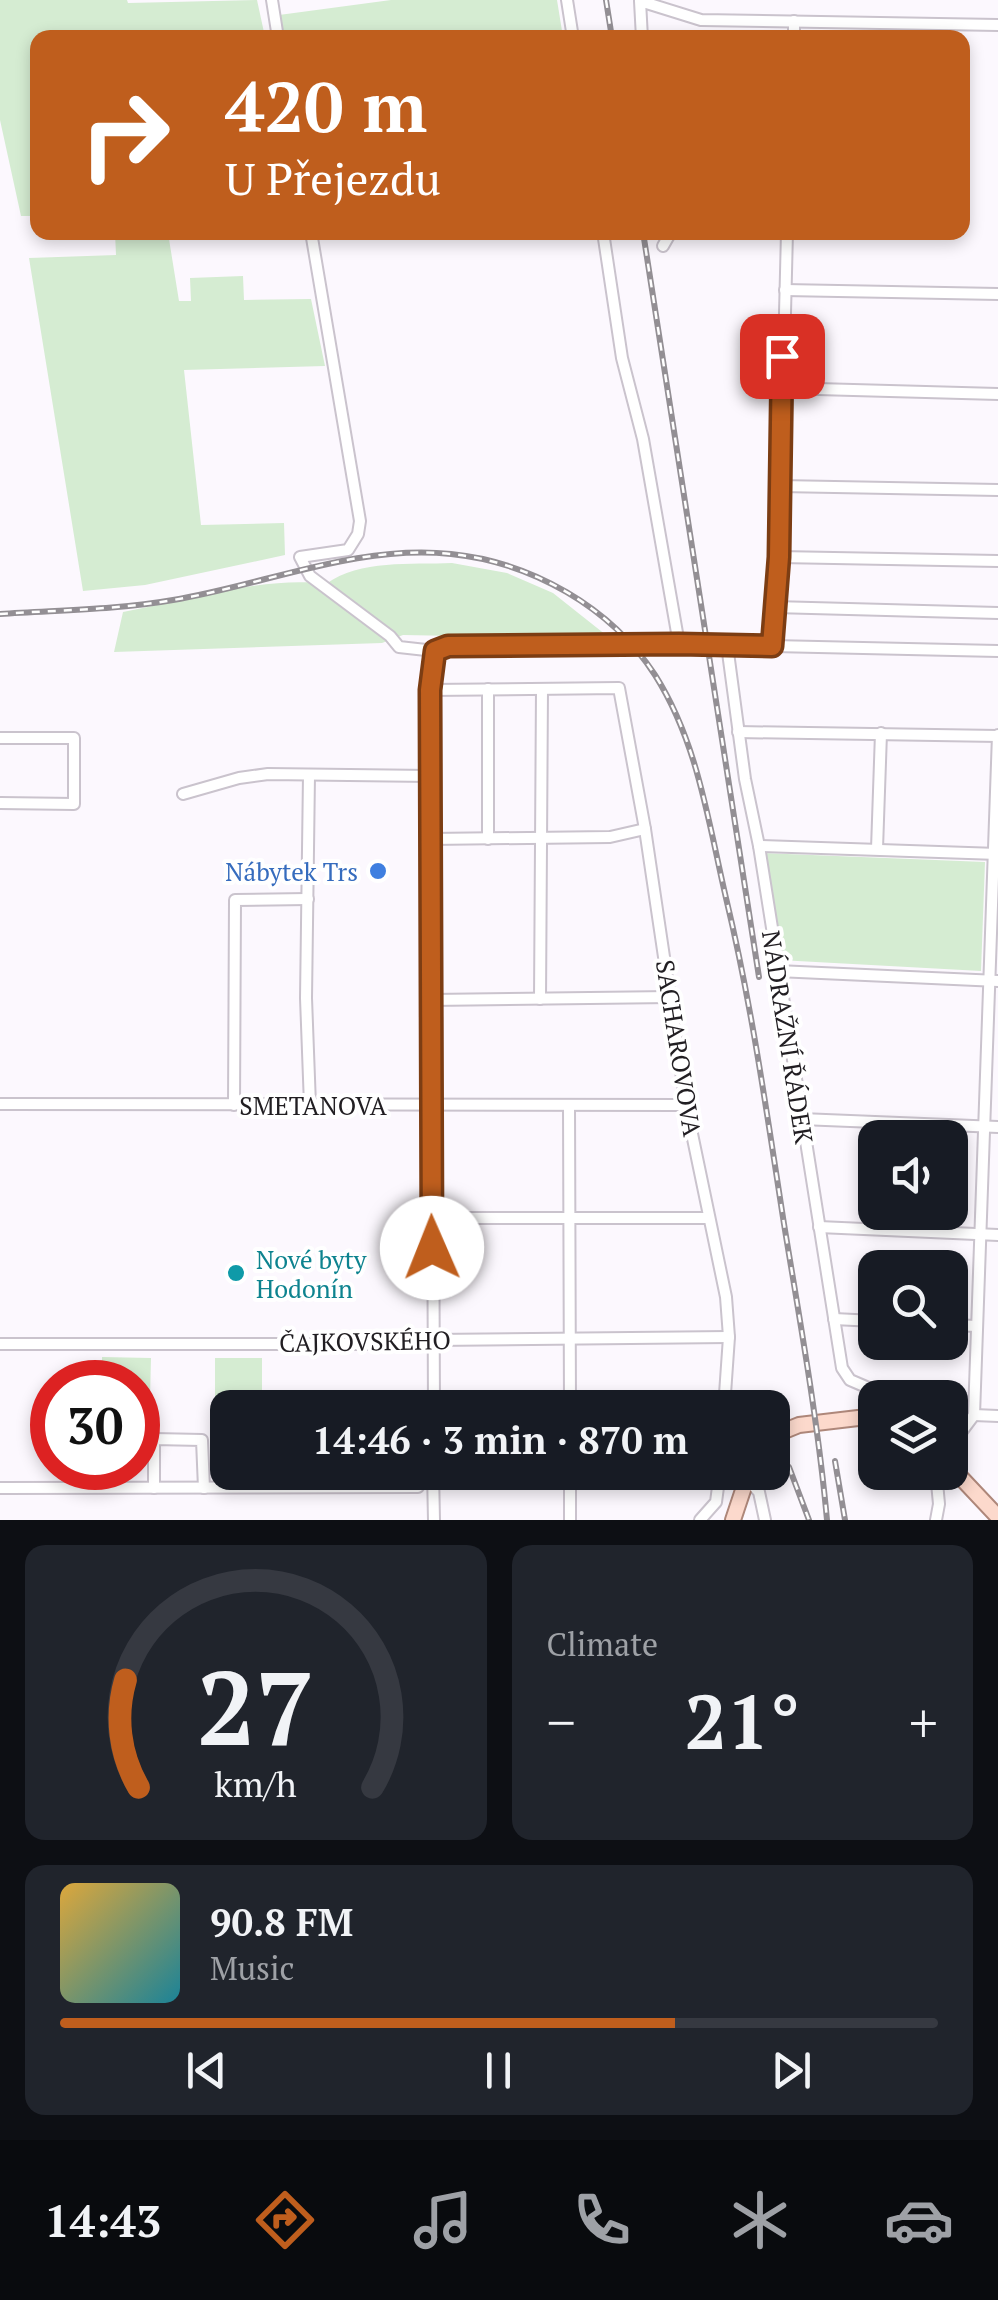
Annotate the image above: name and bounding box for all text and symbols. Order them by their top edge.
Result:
text: 420 m [225,59,427,152]
icon: right [60,70,190,200]
text: U Přejezdu [225,148,441,208]
pin [740,314,825,399]
icon: arrive [755,329,810,384]
place label: Nábytek Trs [225,855,358,888]
marker: Nábytek Trs [367,860,389,882]
street label: NÁDRAŽNÍ ŘÁDEK [755,928,821,1147]
street label: SACHAROVOVA [649,957,709,1140]
street label: SMETANOVA [239,1089,388,1122]
map controls [858,1120,968,1490]
button: sound [858,1120,968,1230]
position arrow [380,1196,484,1300]
place label: Nové byty Hodonín [256,1243,367,1305]
button: search [858,1250,968,1360]
marker: Nové byty Hodonín [225,1262,247,1284]
street label: ČAJKOVSKÉHO [279,1323,451,1359]
speed limit sign: 30 [30,1360,160,1490]
button: layers [858,1380,968,1490]
text: 14:46 · 3 min · 870 m [312,1415,688,1465]
text: Climate [547,1623,658,1665]
text: 27 [197,1637,315,1775]
text: 21° [684,1671,800,1770]
text: − [547,1685,576,1758]
text: + [909,1685,938,1758]
text: km/h [214,1760,297,1807]
text: 90.8 FM [210,1897,353,1947]
text: Music [210,1947,295,1989]
icon: previous [179,2043,234,2098]
icon: pause [471,2043,526,2098]
icon: next [764,2043,819,2098]
icon: directions [250,2185,320,2255]
icon: music [408,2185,478,2255]
icon: phone [567,2185,637,2255]
icon: climate [725,2185,795,2255]
icon: car [884,2185,954,2255]
text: 14:43 [44,2190,161,2250]

